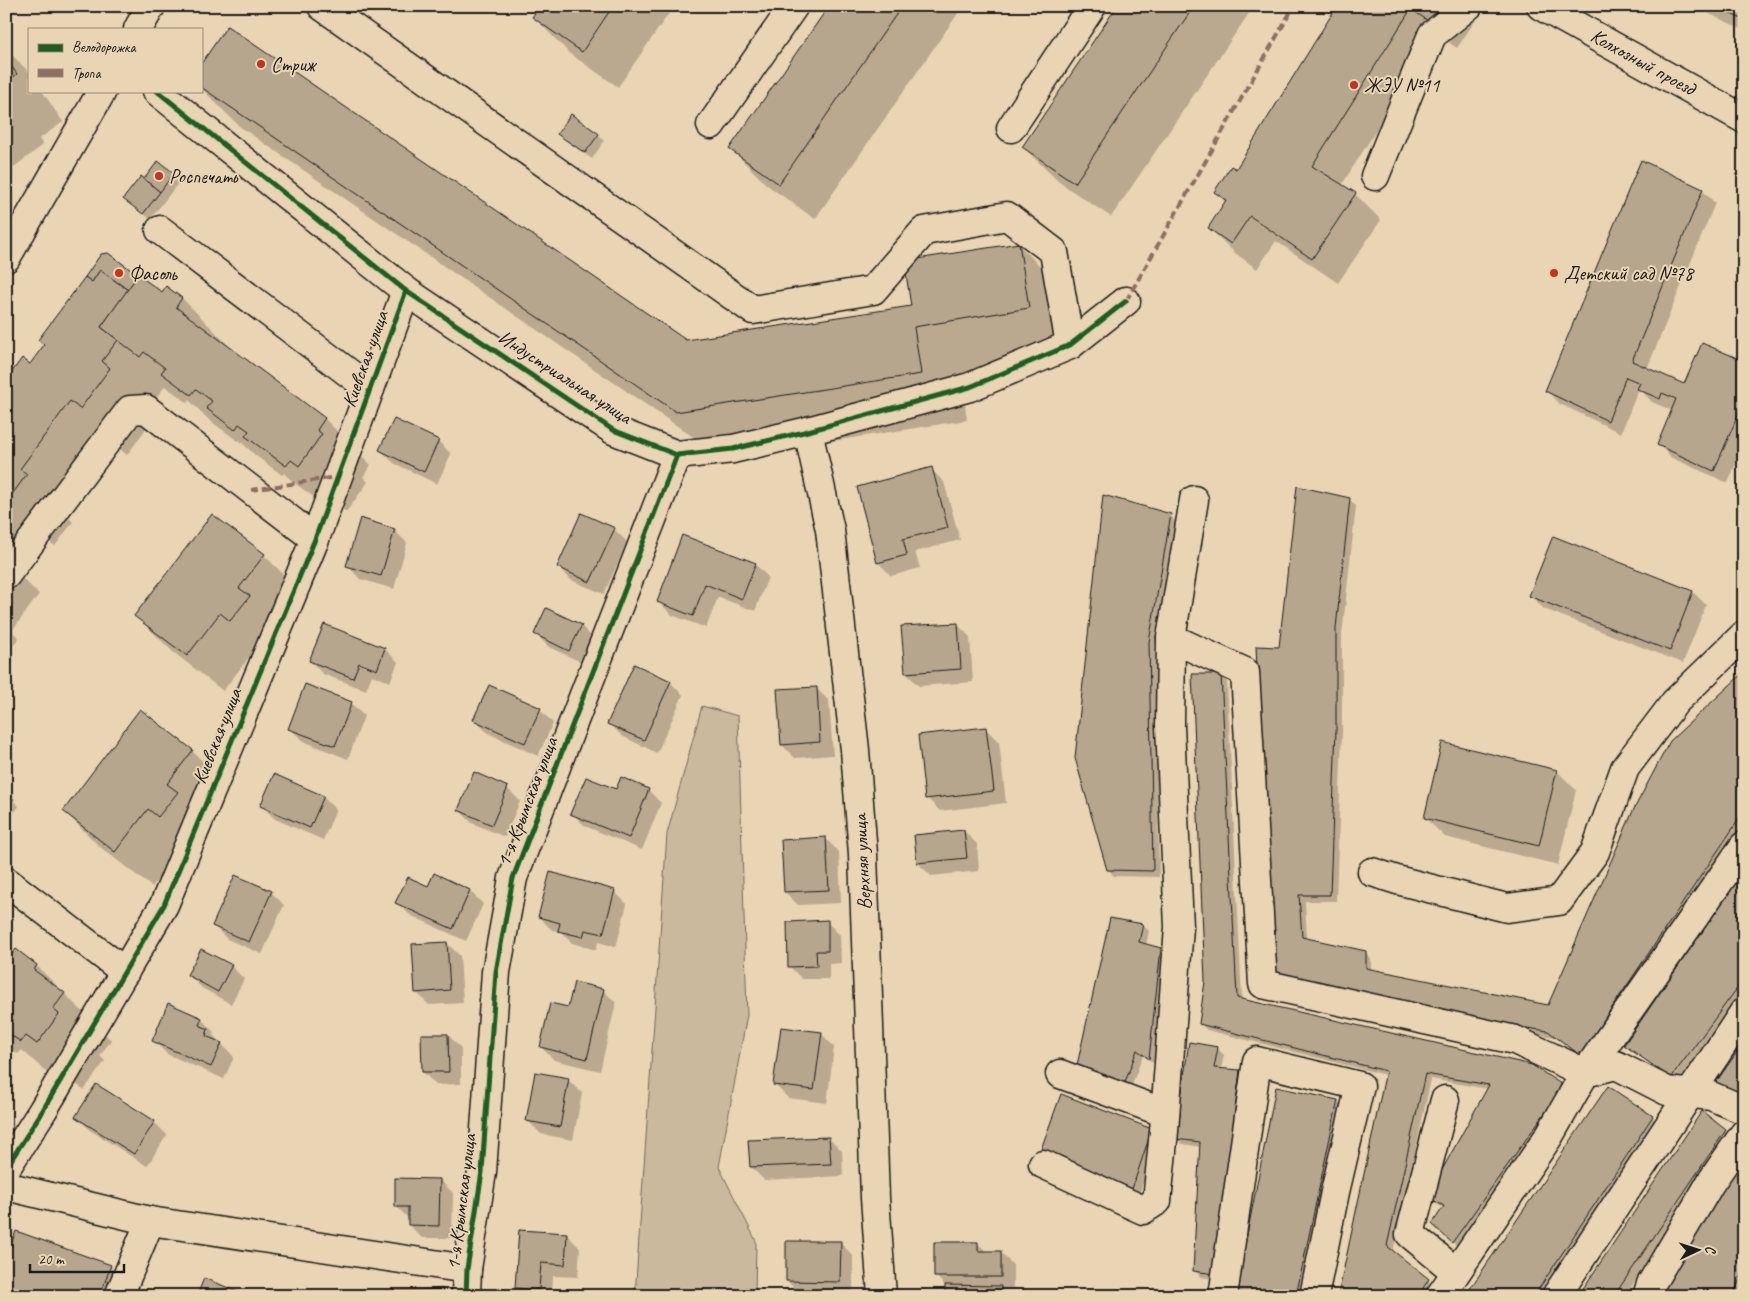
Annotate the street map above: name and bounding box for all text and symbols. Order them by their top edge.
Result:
street label: Колхозный проезд [1586,23,1701,102]
legend [28,28,202,92]
text: Велодорожка [72,38,136,57]
place label: Стриж [271,52,318,77]
marker: Стриж [255,58,267,70]
text: Тропа [72,64,101,83]
place label: ЖЭУ №11 [1364,73,1441,98]
marker: ЖЭУ №11 [1348,79,1360,91]
place label: Роспечать [169,164,239,189]
marker: Роспечать [153,170,165,182]
place label: Фасоль [129,261,178,286]
place label: Детский сад №78 [1564,261,1695,286]
marker: Фасоль [113,267,125,279]
marker: Детский сад №78 [1548,267,1560,279]
street label: Киевская улица [336,306,394,411]
street label: Индустриальная улица [494,325,638,431]
street label: Киевская улица [187,683,248,787]
street label: 1-я Крымская улица [491,732,564,870]
street label: Верхняя улица [847,812,877,910]
street label: 1-я Крымская улица [440,1131,482,1271]
north arrow [1672,1224,1722,1274]
scale bar [30,1242,124,1274]
text: С [1702,1245,1719,1255]
text: 20 m [38,1250,65,1269]

